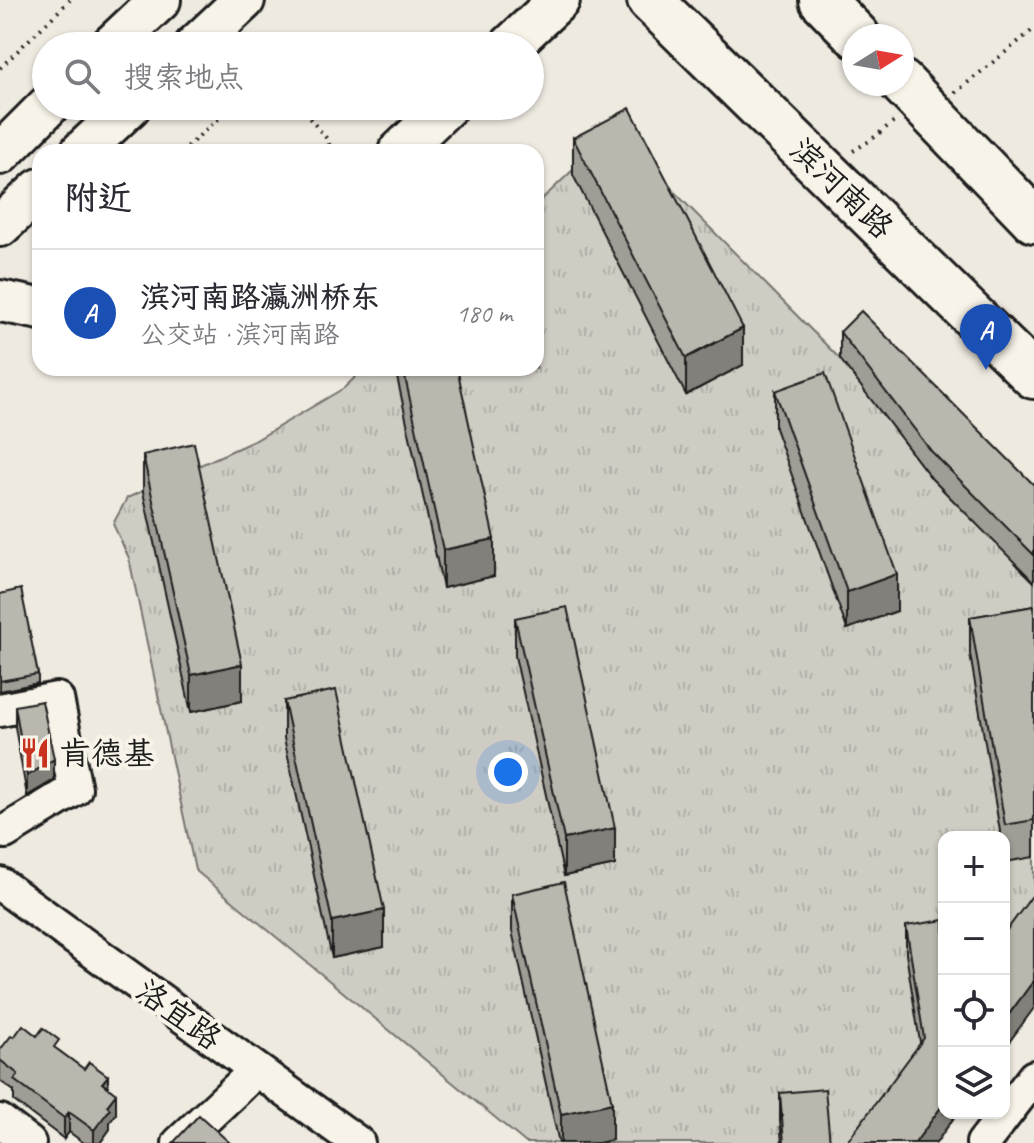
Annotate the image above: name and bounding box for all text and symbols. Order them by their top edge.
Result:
north arrow [842,24,914,96]
search box [32,32,544,120]
icon: search [60,54,104,98]
text: 搜索地点 [124,58,244,96]
street label: 滨河南路 [781,129,902,248]
text: 附近 [64,176,132,219]
text: 滨河南路瀛洲桥东 [140,278,380,316]
text: A [83,297,97,330]
text: 180 m [456,297,512,330]
pin: A [960,304,1012,370]
text: 公交站 · 滨河南路 [140,318,339,351]
place label: 肯德基 [59,733,155,774]
restaurant icon: 肯德基 [18,736,52,770]
your location [488,752,528,792]
map controls [938,831,1010,1119]
button: + [938,831,1010,903]
button: − [938,903,1010,975]
street label: 洛宜路 [128,970,230,1059]
button: locate [938,975,1010,1047]
button: layers [938,1047,1010,1119]

